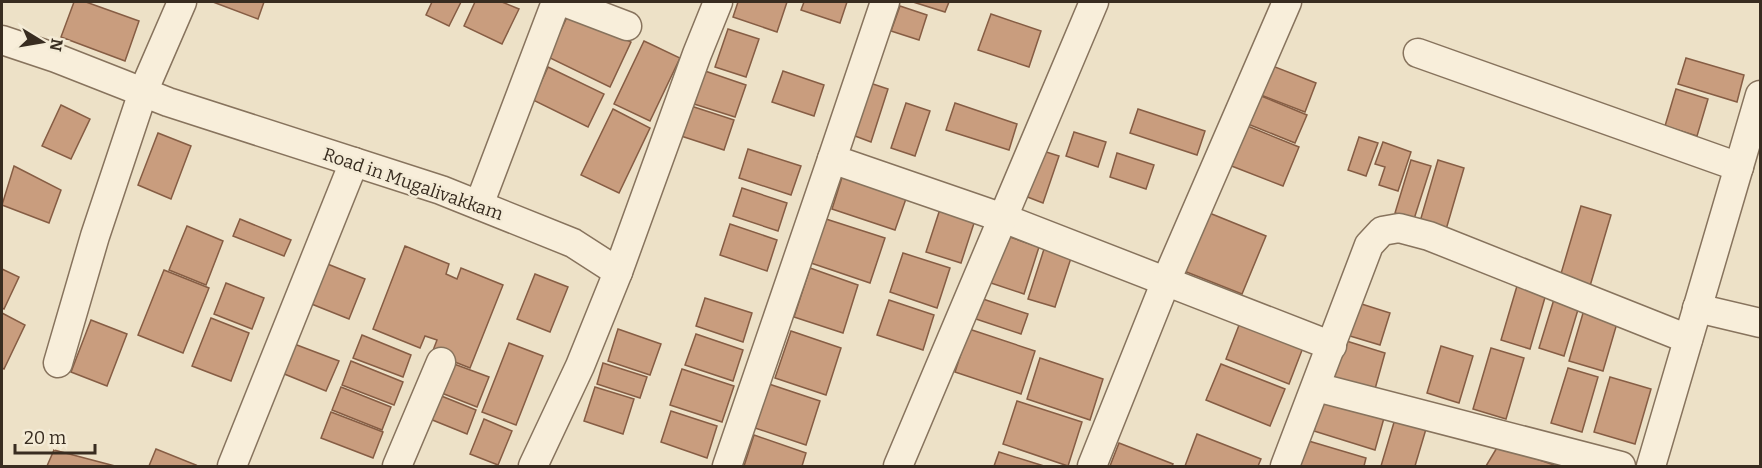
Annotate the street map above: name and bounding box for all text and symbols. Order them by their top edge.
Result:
north arrow [12,12,72,72]
text: N [46,37,67,53]
street label: Road in Mugalivakkam [320,143,506,225]
scale bar [15,417,94,455]
text: 20 m [24,427,66,449]

